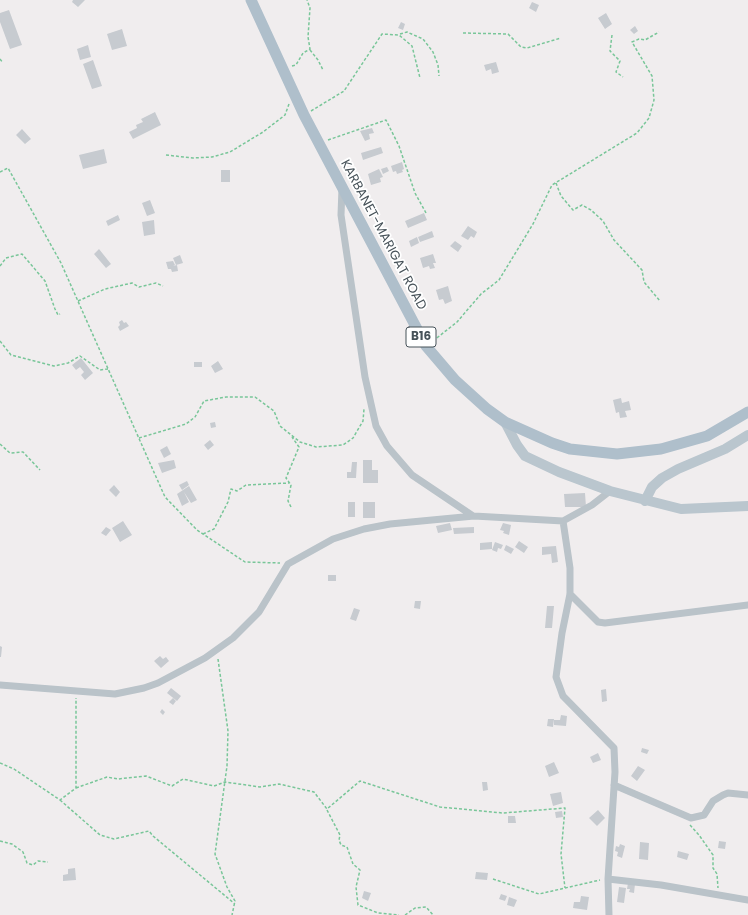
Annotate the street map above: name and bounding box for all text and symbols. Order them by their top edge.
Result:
street label: KARBANET-MARIGAT ROAD [337,157,429,313]
road number: B16 [406,327,436,347]

